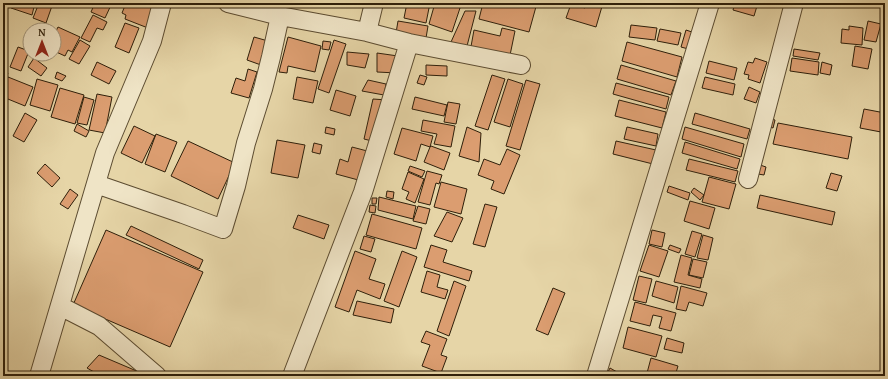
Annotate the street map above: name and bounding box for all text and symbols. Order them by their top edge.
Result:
north arrow [22,22,62,62]
text: N [38,24,46,40]

